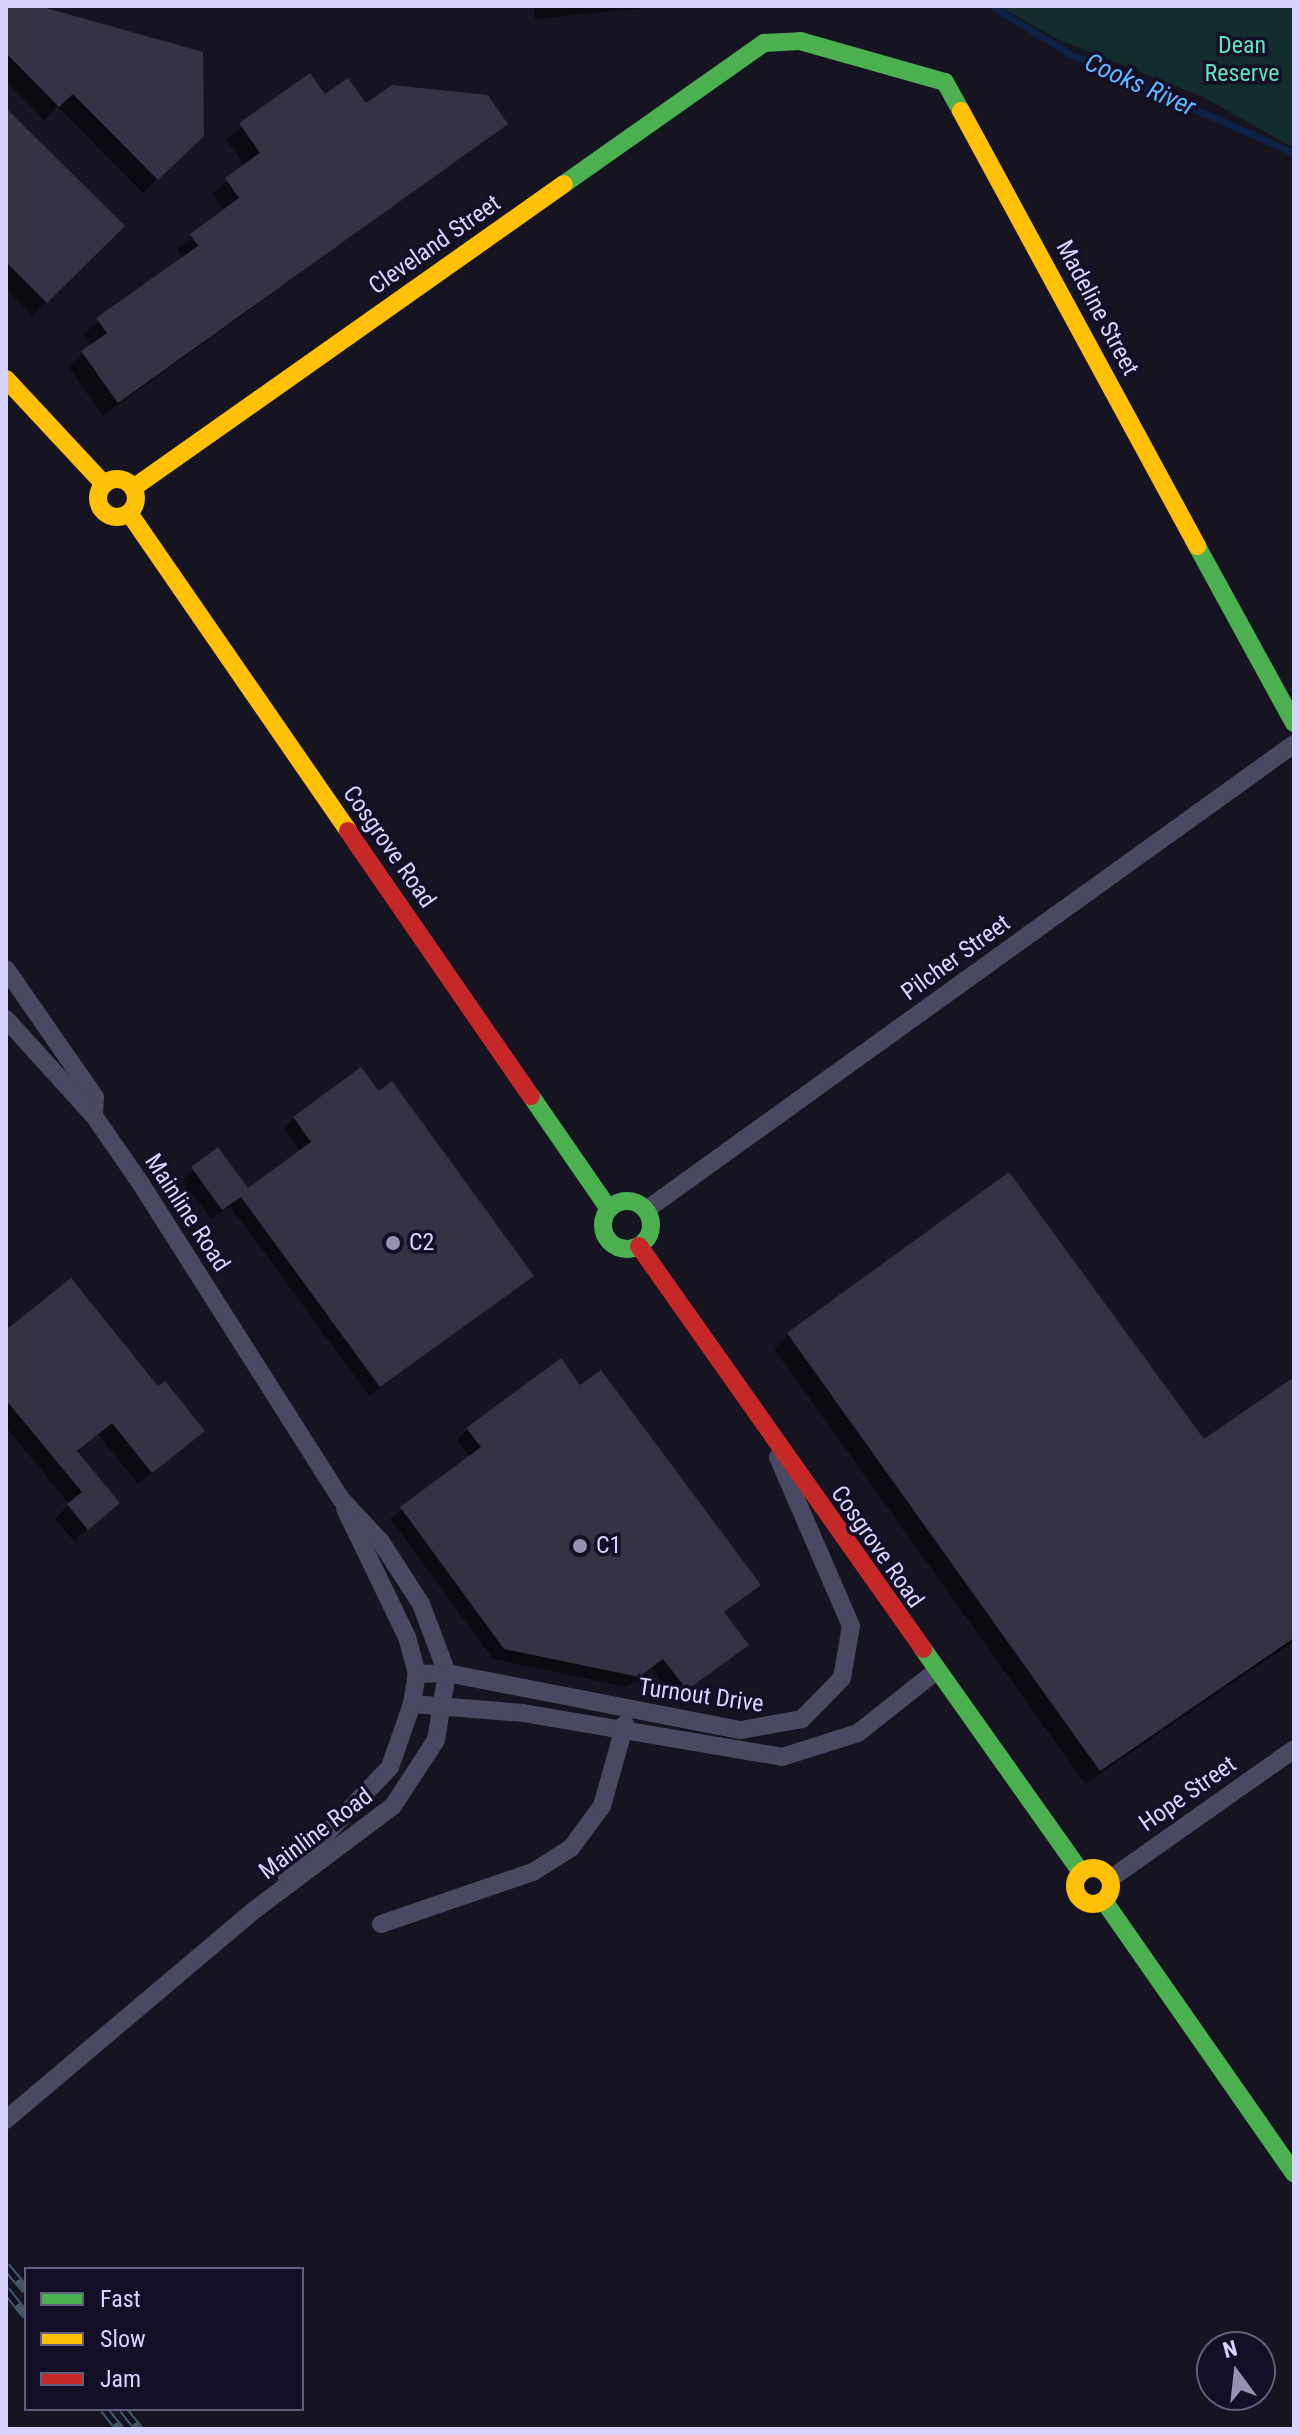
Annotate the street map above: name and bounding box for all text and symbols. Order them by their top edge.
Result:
park label: Dean Reserve [1204,32,1280,88]
water label: Cooks River [1080,47,1200,123]
street label: Cleveland Street [364,189,506,301]
street label: Madeline Street [1049,236,1145,380]
street label: Cosgrove Road [336,780,442,914]
street label: Pilcher Street [896,909,1016,1007]
street label: Mainline Road [138,1149,236,1277]
place label: C2 [409,1229,434,1257]
marker: C2 [384,1234,402,1252]
street label: Cosgrove Road [824,1480,930,1614]
place label: C1 [596,1532,621,1560]
marker: C1 [571,1537,589,1555]
street label: Turnout Drive [637,1673,765,1719]
street label: Hope Street [1134,1750,1242,1838]
street label: Mainline Road [254,1782,378,1886]
legend [24,2267,304,2411]
text: Fast [100,2285,141,2313]
text: Slow [100,2325,146,2353]
north arrow [1196,2331,1276,2411]
text: N [1220,2335,1240,2363]
text: Jam [100,2365,141,2393]

